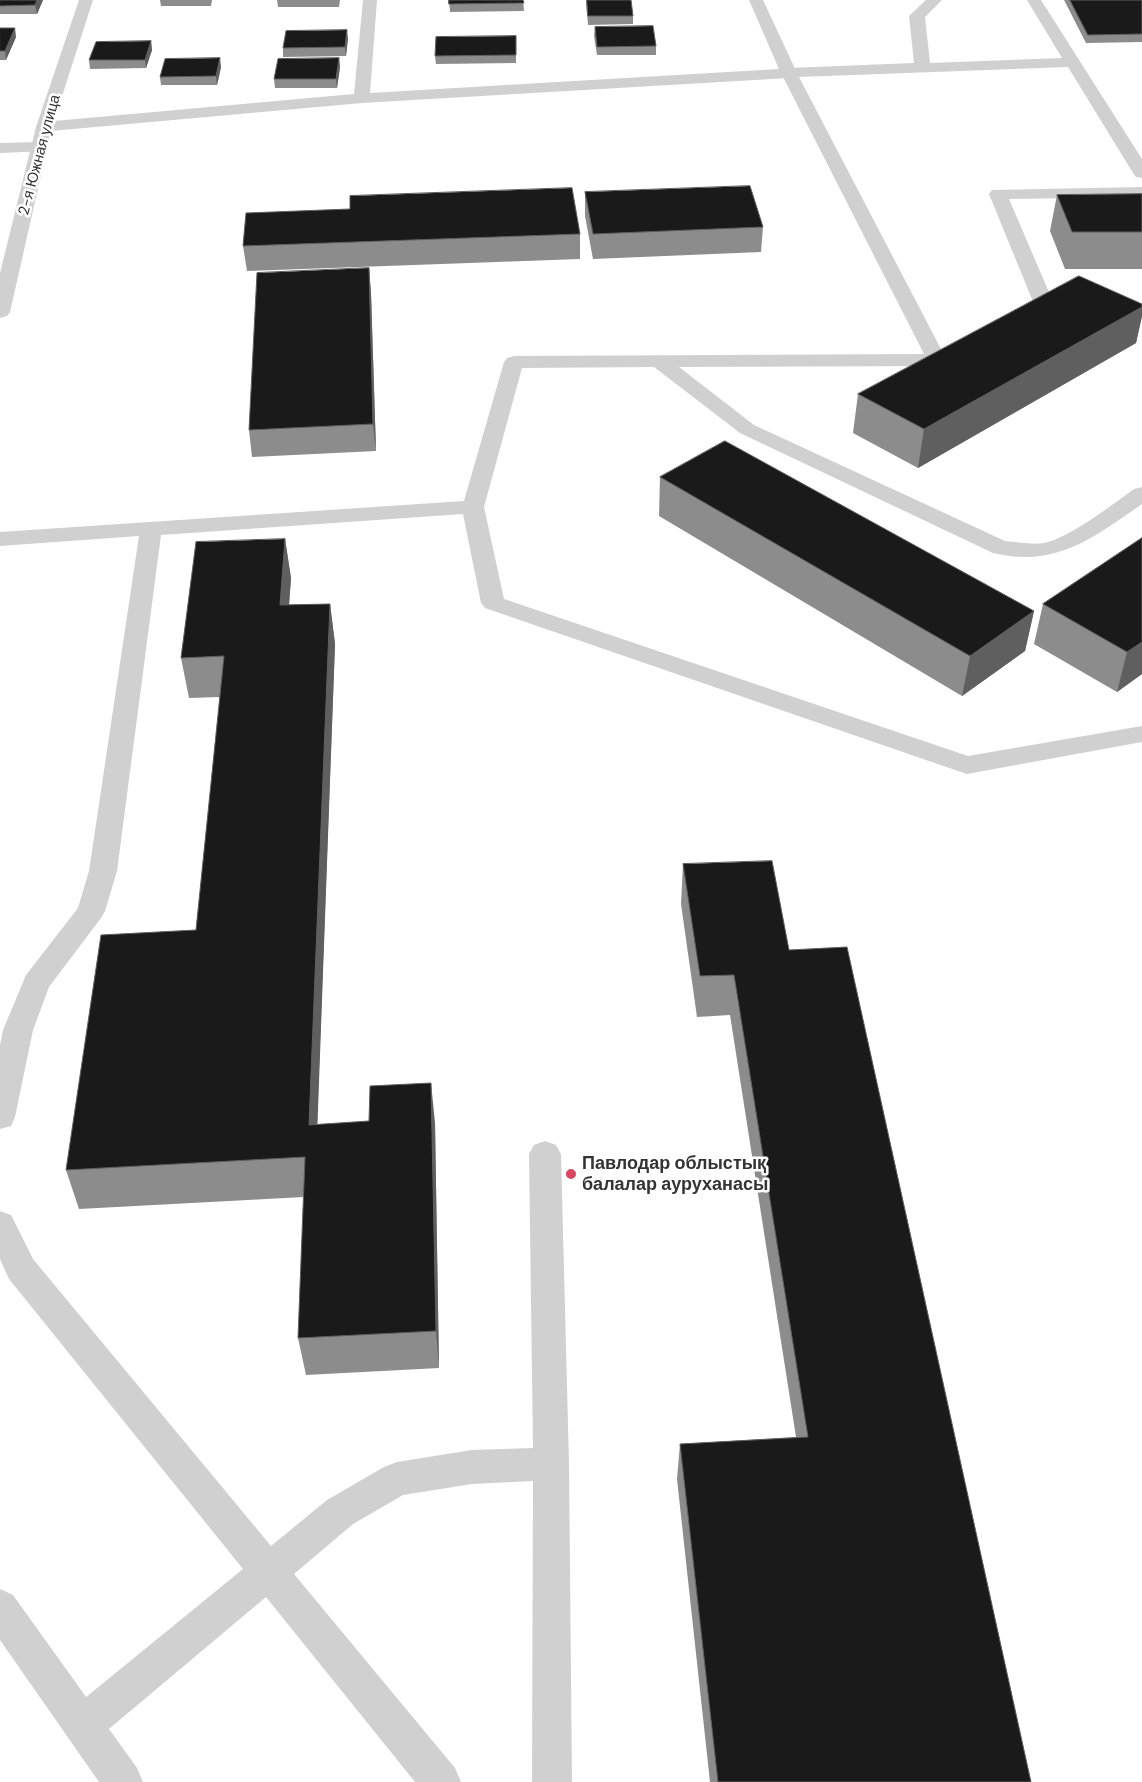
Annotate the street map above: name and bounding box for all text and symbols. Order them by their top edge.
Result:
street label: 2-я Южная улица [15,93,65,217]
place label: Павлодар облыстық балалар ауруханасы [582,1153,768,1196]
marker: Павлодар облыстық балалар ауруханасы [564,1167,578,1181]

